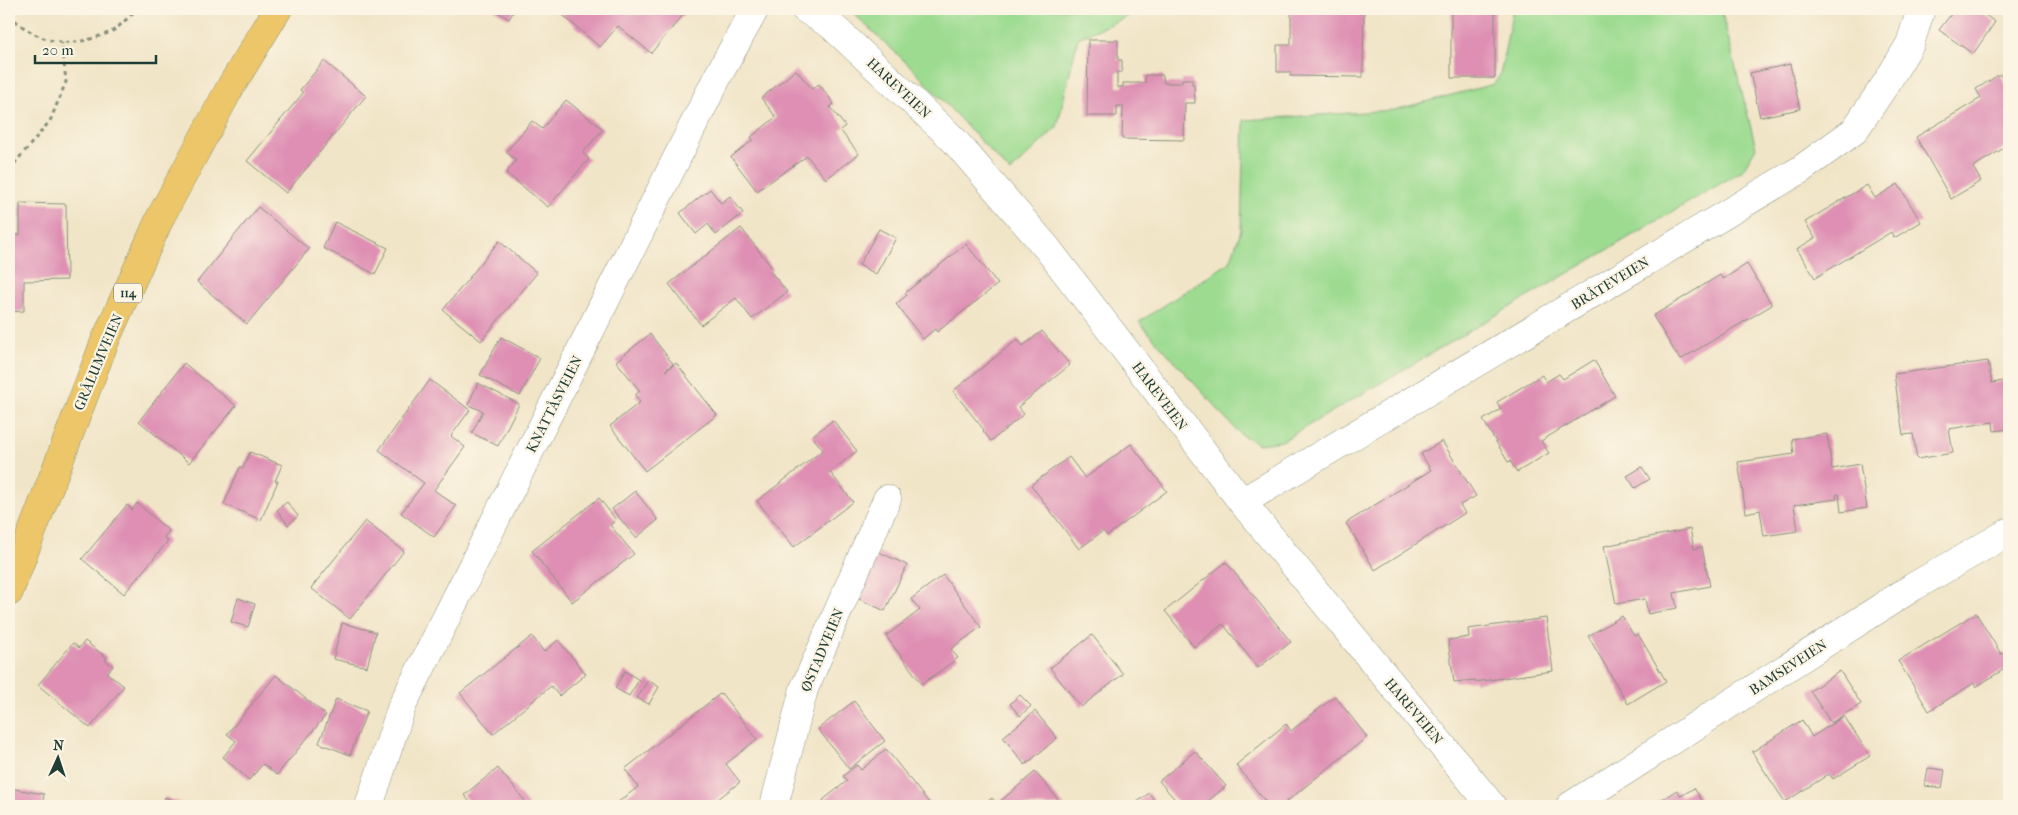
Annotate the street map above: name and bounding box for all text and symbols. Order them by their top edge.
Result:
scale bar [35,32,156,64]
text: 20 m [42,41,74,59]
street label: HAREVEIEN [863,54,934,123]
street label: BRÅTEVEIEN [1568,252,1653,313]
road number: 114 [114,284,142,302]
street label: GRÅLUMVEIEN [70,311,127,413]
street label: KNATTÅSVEIEN [522,352,586,456]
street label: HAREVEIEN [1128,359,1191,434]
street label: ØSTADVEIEN [797,605,848,695]
street label: BAMSEVEIEN [1746,636,1831,699]
street label: HAREVEIEN [1381,675,1446,748]
north arrow [32,732,82,782]
text: N [53,737,65,754]

